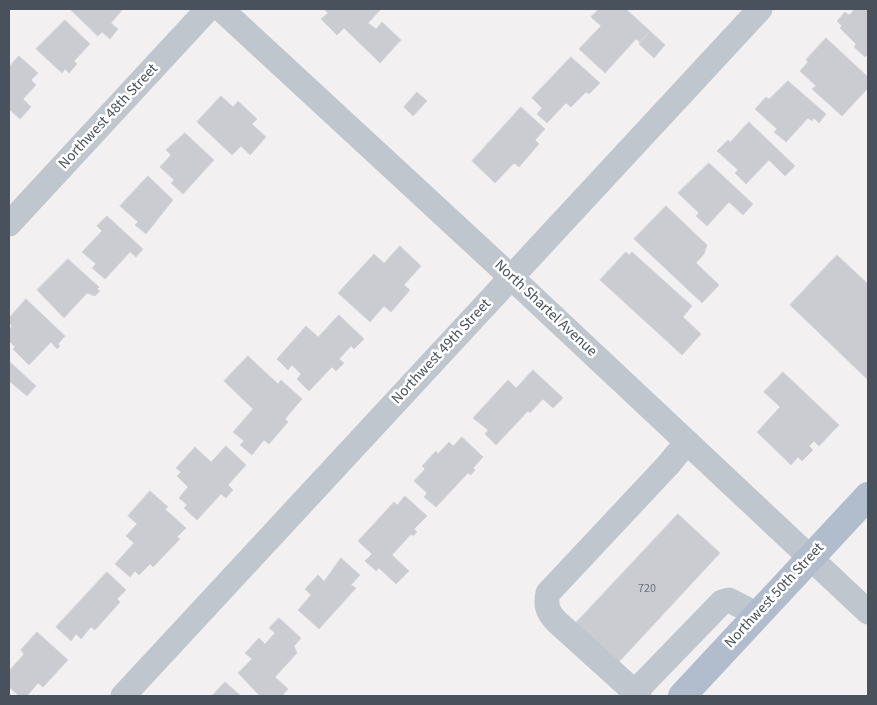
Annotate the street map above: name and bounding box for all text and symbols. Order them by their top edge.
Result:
street label: Northwest 48th Street [56,61,162,173]
street label: North Shartel Avenue [490,257,600,361]
street label: Northwest 49th Street [389,296,495,408]
street label: Northwest 50th Street [722,540,828,652]
house number: 720 [638,582,656,596]

